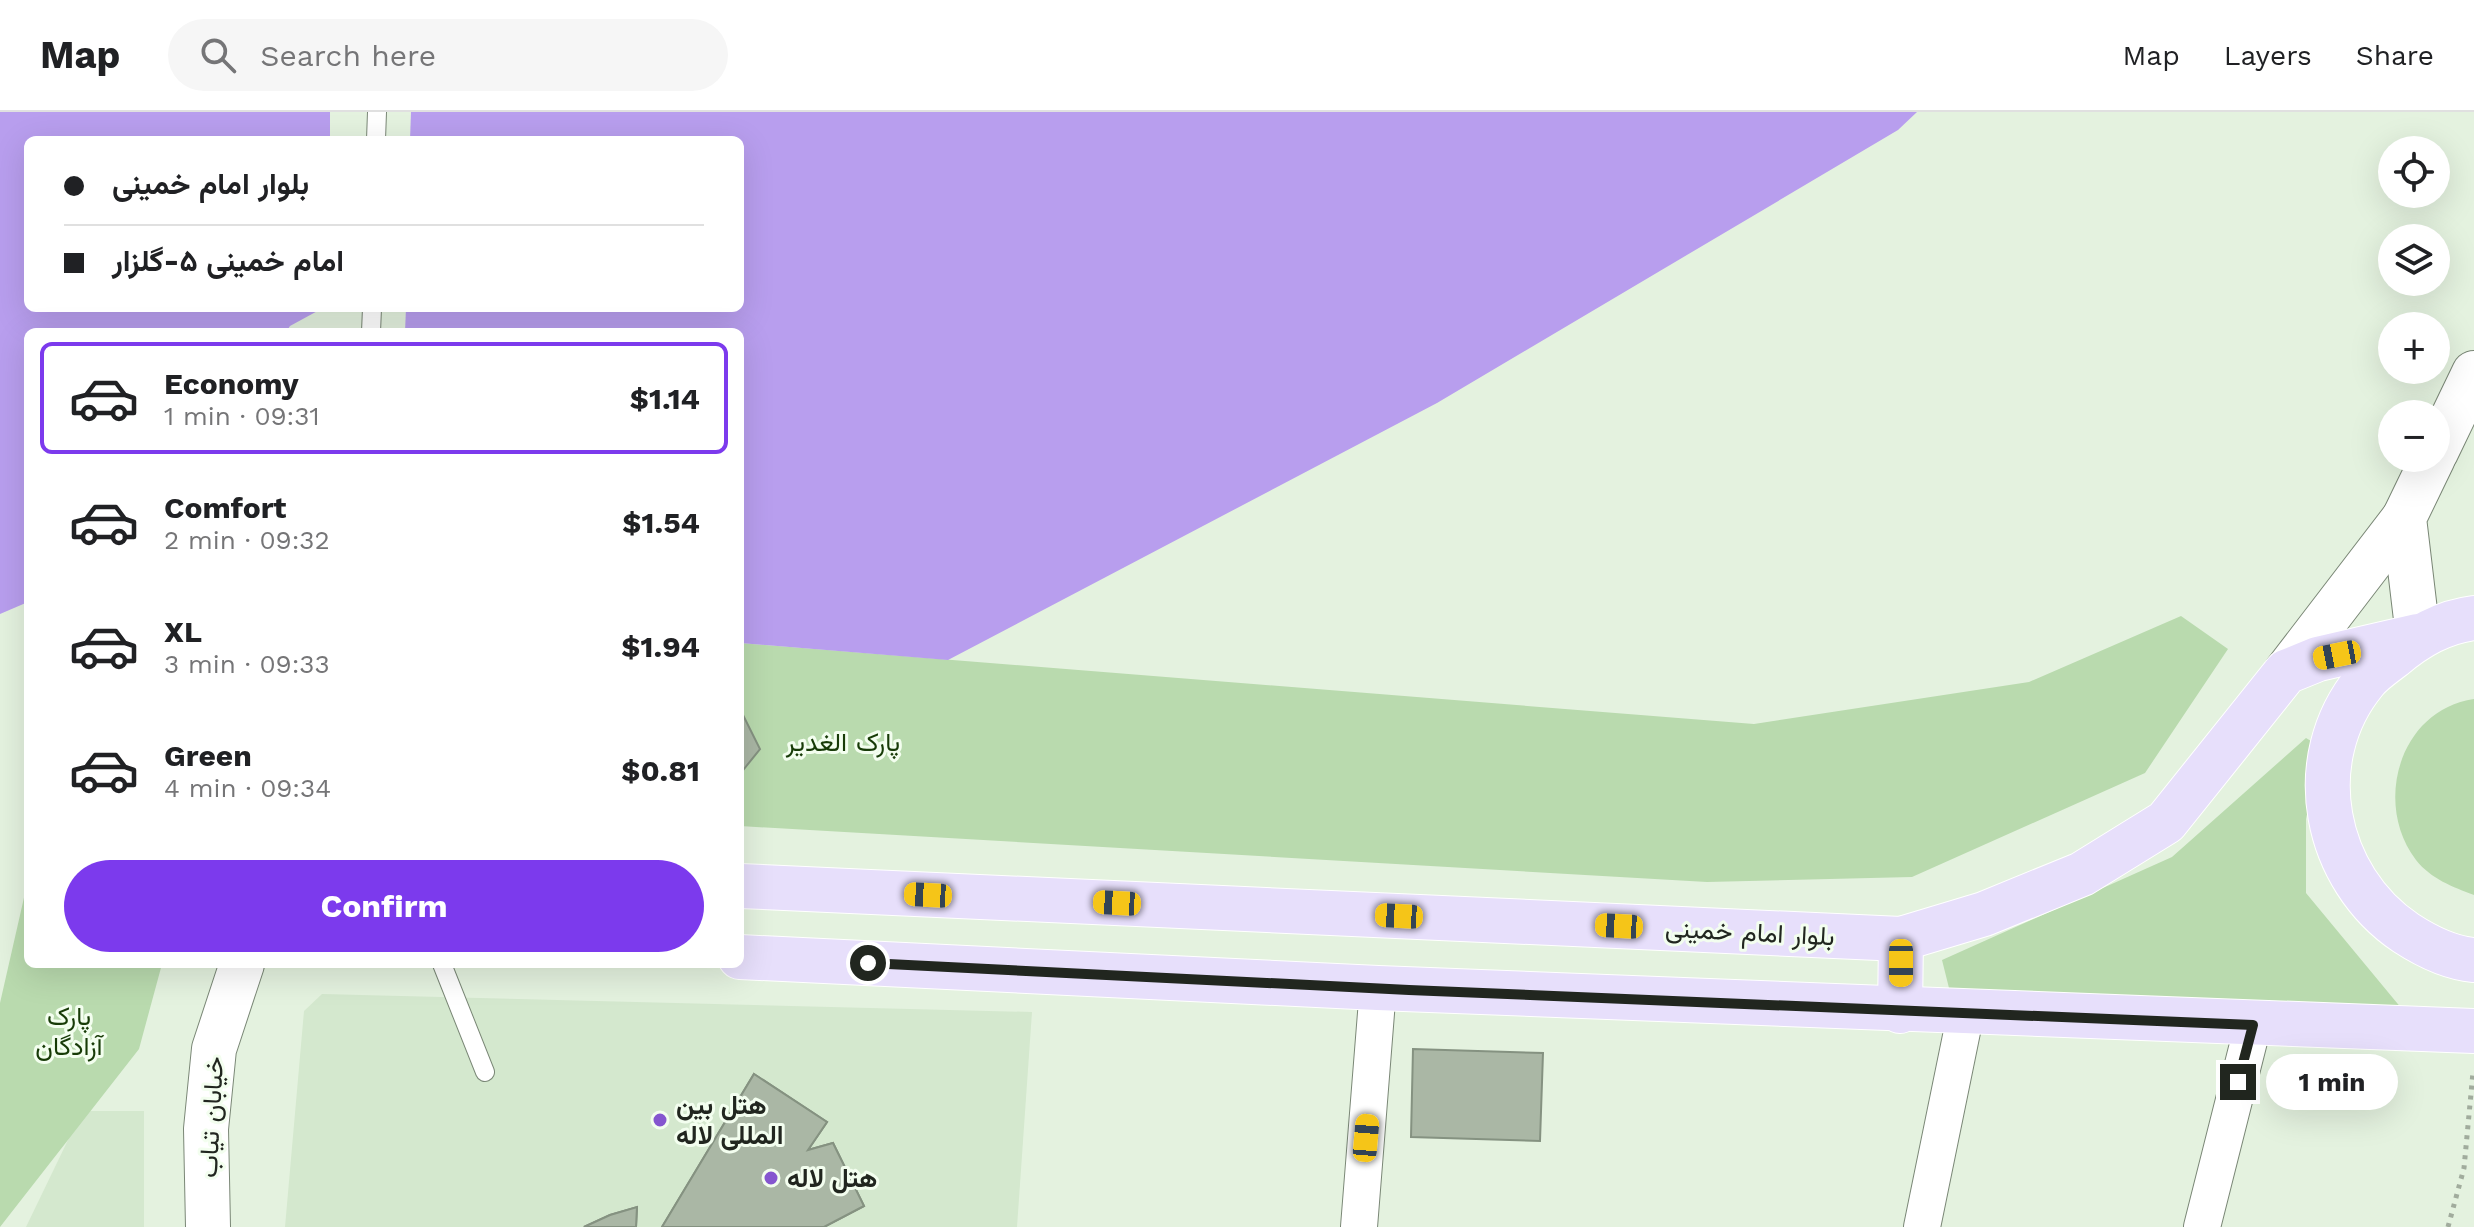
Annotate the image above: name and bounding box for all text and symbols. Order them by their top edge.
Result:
search box [168,19,728,91]
text: Map [40,33,120,77]
icon: search [196,33,240,77]
text: Search here [260,38,436,73]
text: Map [2123,39,2180,72]
text: Layers [2224,39,2312,72]
text: Share [2356,39,2434,72]
map controls [2378,136,2450,472]
button: locate [2378,136,2450,208]
text: بلوار امام خمینی [112,166,309,201]
button: layers [2378,224,2450,296]
text: امام خمینی ۵-گلزار [112,243,344,278]
button: + [2378,312,2450,384]
icon: car [68,362,140,434]
text: Economy [164,366,299,401]
text: $1.14 [630,381,700,416]
button: − [2378,400,2450,472]
text: 1 min · 09:31 [164,401,320,431]
icon: car [68,486,140,558]
text: Comfort [164,490,286,525]
text: $1.54 [622,505,700,540]
text: 2 min · 09:32 [164,525,330,555]
icon: car [68,610,140,682]
text: XL [164,614,202,649]
text: $1.94 [621,629,700,664]
car [2311,639,2363,671]
text: 3 min · 09:33 [164,649,330,679]
park label: پارک الغدیر [785,727,900,760]
icon: car [68,734,140,806]
text: Green [164,738,252,773]
text: $0.81 [621,753,700,788]
text: 4 min · 09:34 [164,773,331,803]
button: Confirm [64,860,704,952]
car [903,882,953,908]
car [1092,890,1142,916]
car [1374,903,1424,929]
car [1594,913,1644,939]
street label: بلوار امام خمینی [1664,913,1836,953]
car [1889,939,1913,987]
route start [850,945,886,981]
park label: پارک آزادگان [35,1001,105,1062]
callout: 1 min [2266,1054,2398,1110]
street label: خیابان تیاب [193,1056,229,1178]
route end [2220,1064,2256,1100]
text: 1 min [2299,1067,2365,1097]
place label: هتل بین المللی لاله [676,1090,784,1151]
marker: هتل بین المللی لاله [651,1111,669,1129]
car [1352,1113,1380,1163]
place label: هتل لاله [787,1163,877,1194]
marker: هتل لاله [762,1169,780,1187]

